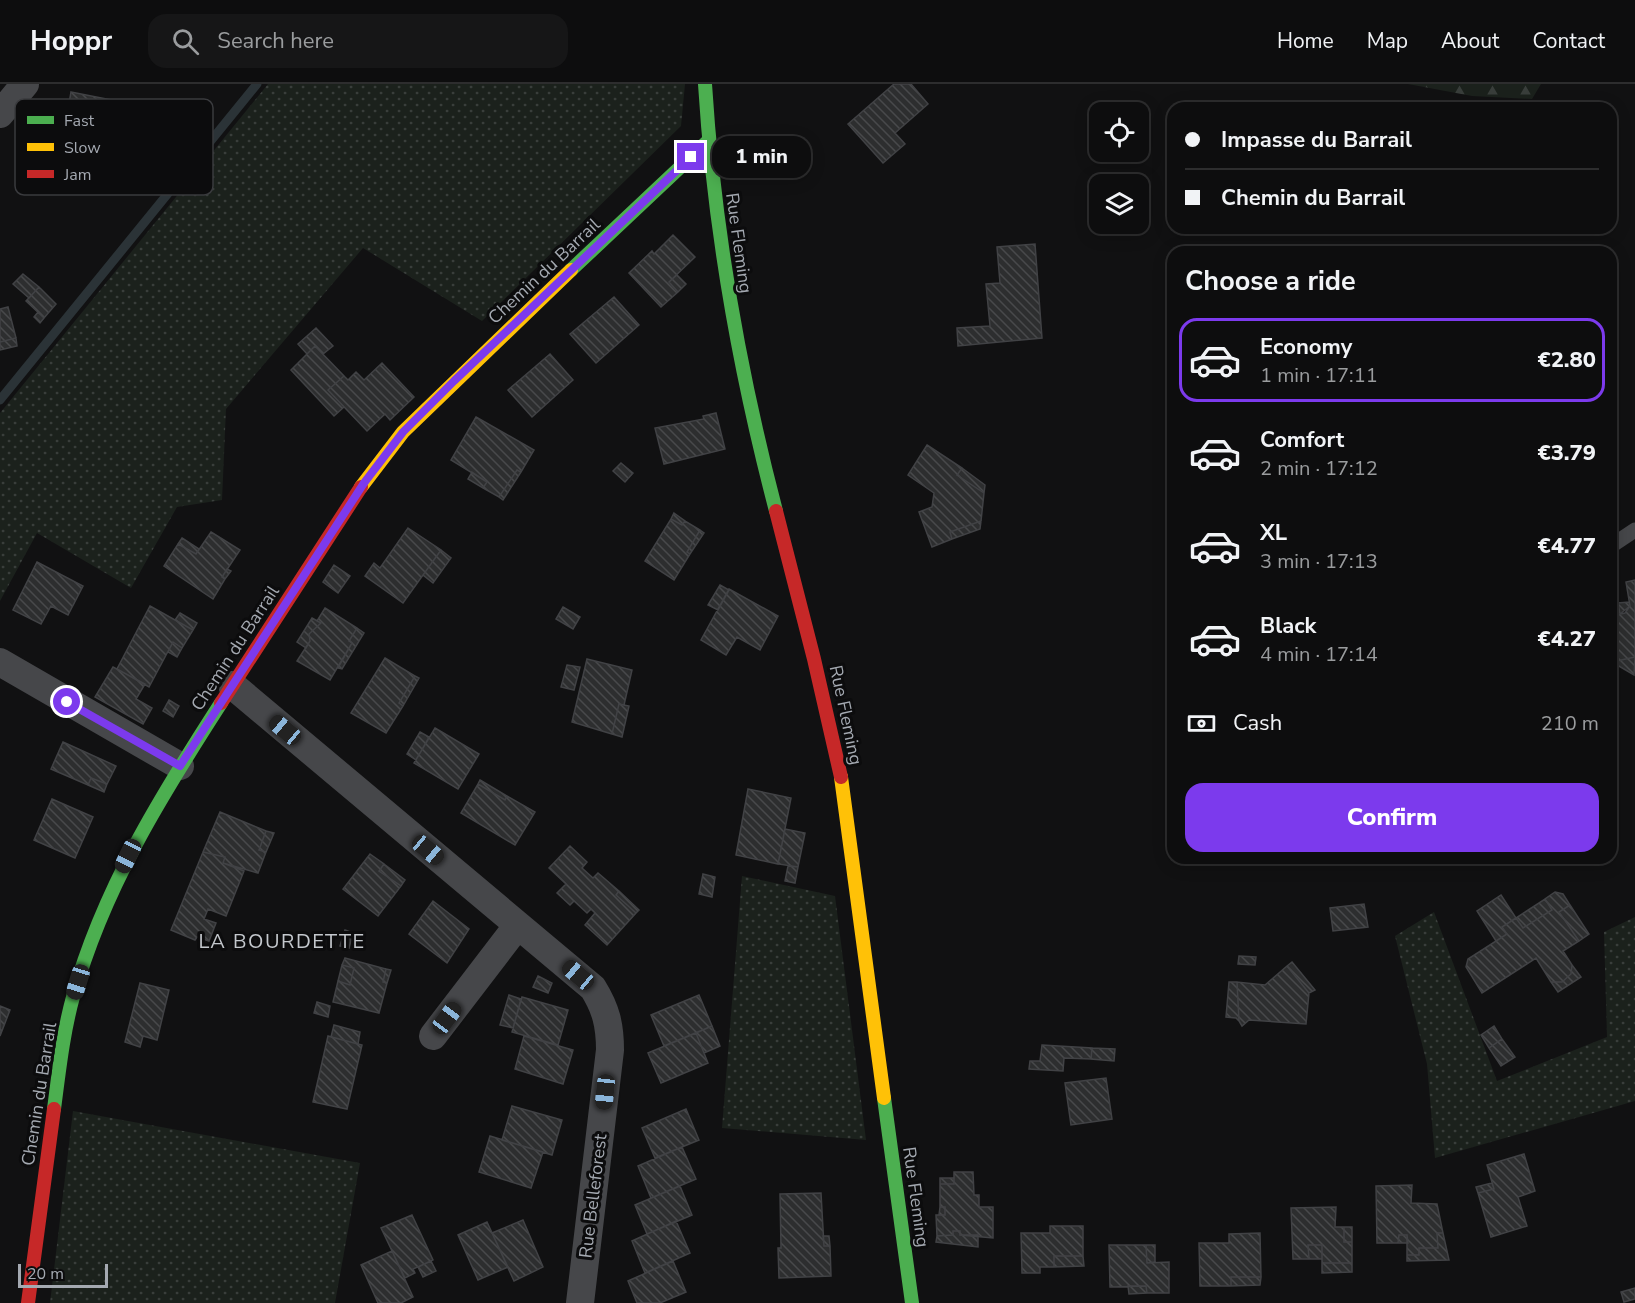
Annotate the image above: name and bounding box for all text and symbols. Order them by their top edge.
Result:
search box [148,14,568,68]
text: Hoppr [30,22,112,60]
icon: search [169,25,202,58]
text: Search here [217,26,334,56]
text: Home [1277,27,1334,55]
text: Map [1367,27,1408,55]
text: About [1441,27,1499,55]
text: Contact [1532,27,1605,55]
legend [15,99,213,195]
map controls [1089,102,1149,234]
button: locate [1089,102,1149,162]
text: Fast [64,110,95,132]
text: Impasse du Barrail [1221,125,1412,155]
callout: 1 min [712,136,811,178]
text: Slow [64,137,101,159]
route end [677,143,704,170]
text: 1 min [735,143,788,170]
text: Jam [63,164,91,186]
button: layers [1089,174,1149,234]
text: Chemin du Barrail [1221,183,1405,213]
street label: Rue Fleming [720,191,758,295]
street label: Chemin du Barrail [483,212,606,329]
text: Choose a ride [1185,263,1356,300]
text: Economy [1260,332,1352,362]
icon: car [1188,333,1242,387]
text: €2.80 [1537,345,1596,375]
text: 1 min · 17:11 [1260,362,1378,389]
text: Comfort [1260,425,1344,455]
icon: car [1188,426,1242,480]
text: €3.79 [1537,438,1596,468]
text: 2 min · 17:12 [1260,455,1378,482]
text: XL [1260,518,1287,548]
icon: car [1188,519,1242,573]
text: €4.77 [1537,531,1596,561]
text: 3 min · 17:13 [1260,548,1378,575]
street label: Chemin du Barrail [185,580,285,715]
text: Black [1260,611,1316,641]
icon: car [1188,612,1242,666]
text: €4.27 [1537,624,1596,654]
text: 4 min · 17:14 [1260,641,1378,668]
street label: Rue Fleming [824,663,868,767]
route start [53,688,80,715]
icon: cash [1185,707,1218,740]
text: Cash [1233,708,1282,738]
text: 210 m [1541,710,1599,737]
car [265,712,305,748]
button: Confirm [1185,783,1599,852]
car [408,832,448,868]
car [112,836,144,876]
district label: LA BOURDETTE [198,928,366,955]
car [558,957,598,993]
car [64,962,92,1002]
car [429,998,465,1038]
street label: Chemin du Barrail [16,1020,62,1168]
car [594,1073,616,1111]
street label: Rue Belleforest [573,1132,613,1259]
street label: Rue Fleming [897,1145,935,1249]
scale bar [18,1261,108,1288]
text: 20 m [27,1263,64,1285]

